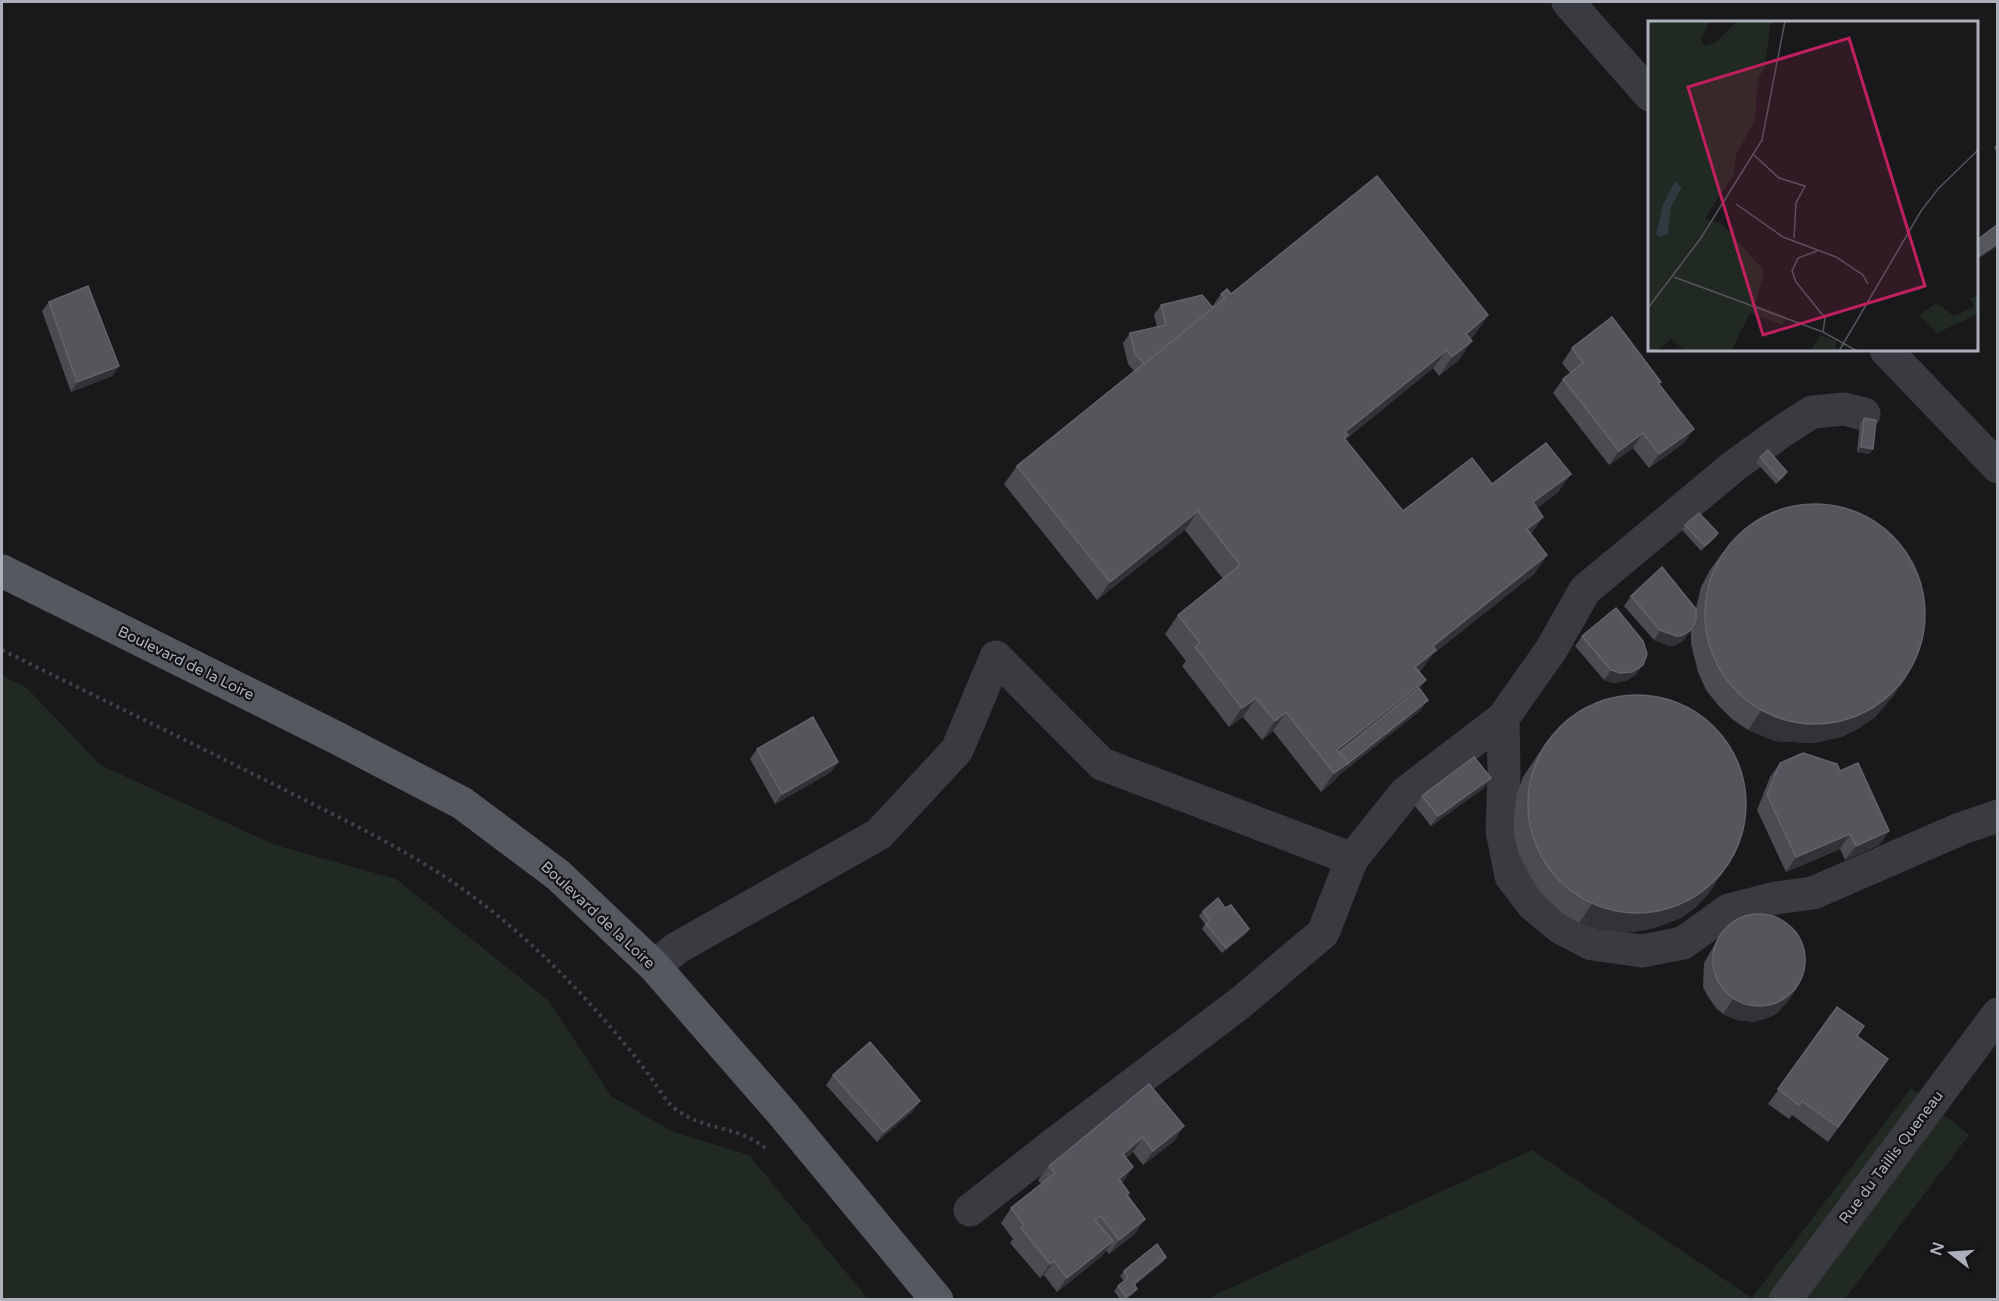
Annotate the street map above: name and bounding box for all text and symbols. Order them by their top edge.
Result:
inset map [1648,21,1978,351]
street label: Boulevard de la Loire [115,622,257,704]
street label: Boulevard de la Loire [537,857,659,973]
street label: Rue du Taillis Queneau [1835,1087,1947,1227]
north arrow [1921,1223,1981,1283]
text: N [1926,1240,1949,1258]

